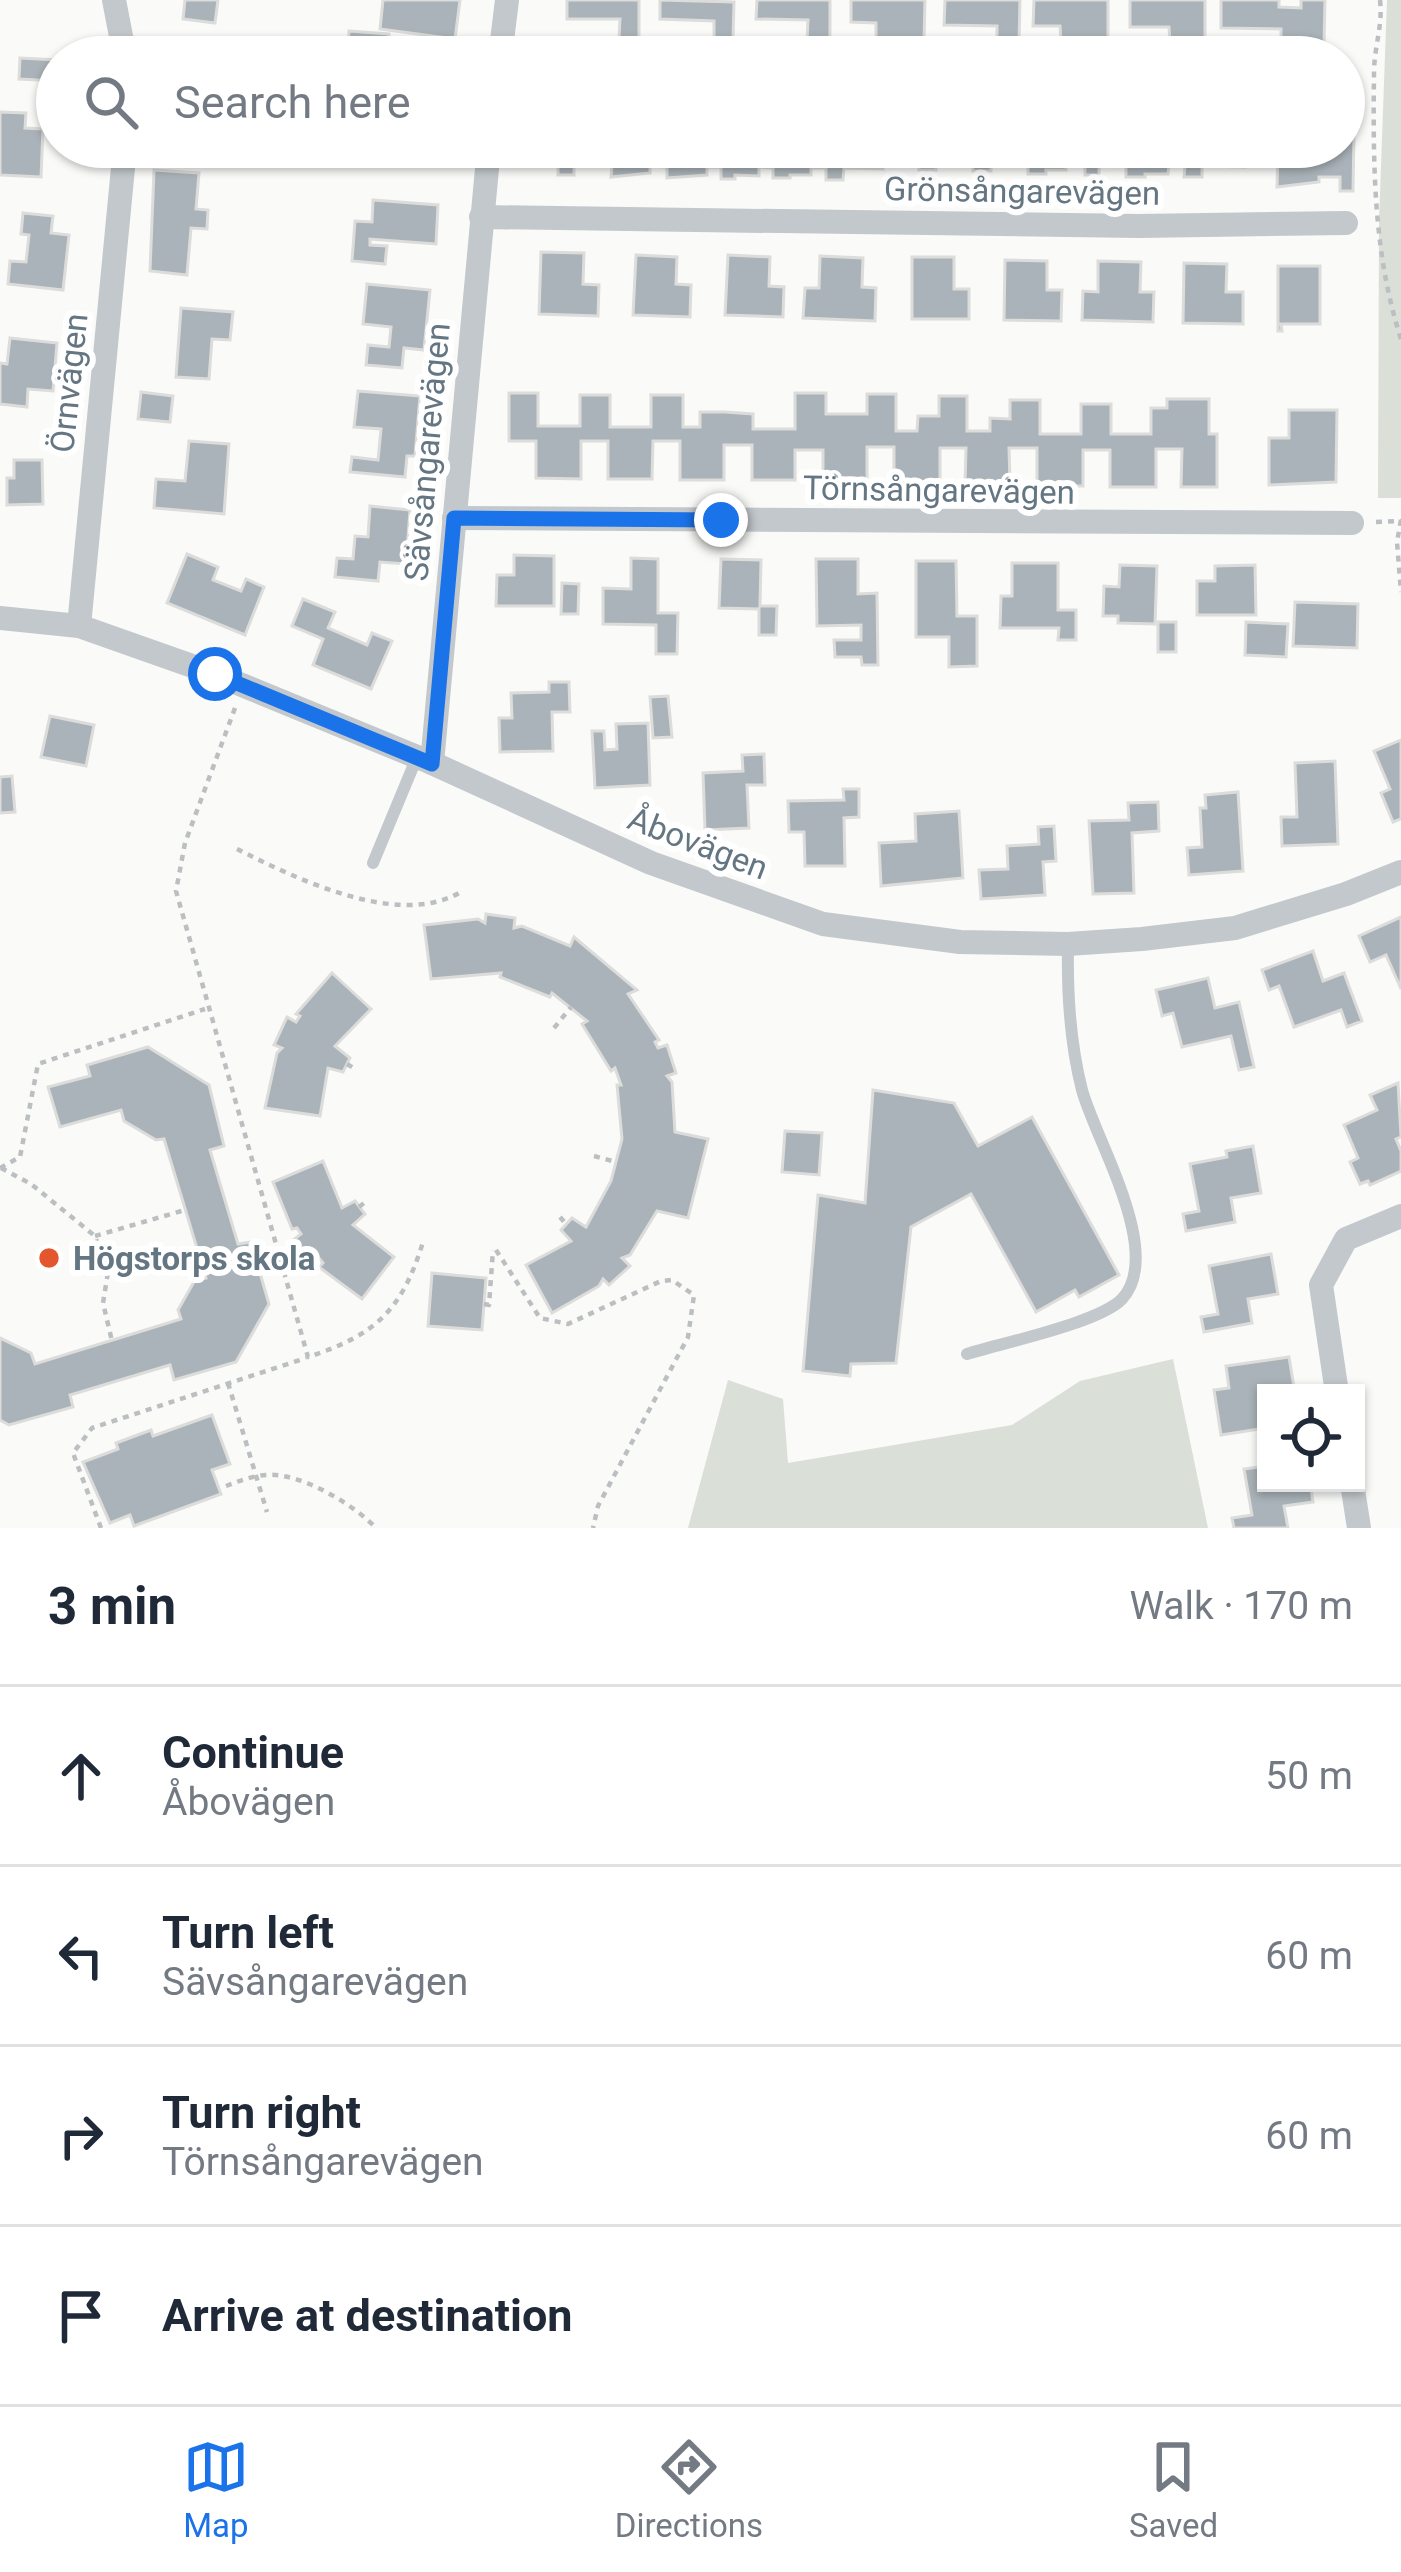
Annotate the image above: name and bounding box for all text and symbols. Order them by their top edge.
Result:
search box [36,36,1365,168]
icon: search [78,69,144,135]
text: Search here [174,76,411,129]
street label: Grönsångarevägen [884,169,1160,213]
street label: Örnvägen [42,311,96,455]
street label: Sävsångarevägen [396,321,458,583]
street label: Törnsångarevägen [803,468,1075,512]
route end [694,493,748,547]
route start [188,647,242,701]
street label: Åbovägen [623,797,774,887]
place label: Högstorps skola [73,1239,316,1278]
marker: Högstorps skola [36,1245,62,1271]
map controls [1257,1384,1365,1492]
button: locate [1257,1384,1365,1492]
text: 3 min [48,1577,176,1636]
text: Walk · 170 m [1129,1583,1353,1629]
text: Continue [162,1726,344,1779]
icon: ahead [48,1743,114,1809]
text: 50 m [1265,1753,1353,1799]
text: Åbovägen [162,1779,335,1825]
text: Turn left [162,1906,334,1959]
icon: left [48,1923,114,1989]
text: 60 m [1265,1933,1353,1979]
text: Sävsångarevägen [162,1959,468,2005]
text: Turn right [162,2086,361,2139]
icon: right [48,2103,114,2169]
text: 60 m [1265,2113,1353,2159]
text: Törnsångarevägen [162,2139,484,2185]
icon: arrive [48,2283,114,2349]
text: Arrive at destination [162,2289,573,2342]
tab: Map [183,2434,249,2545]
tab: Directions [615,2434,763,2545]
tab: Saved [1129,2434,1218,2545]

